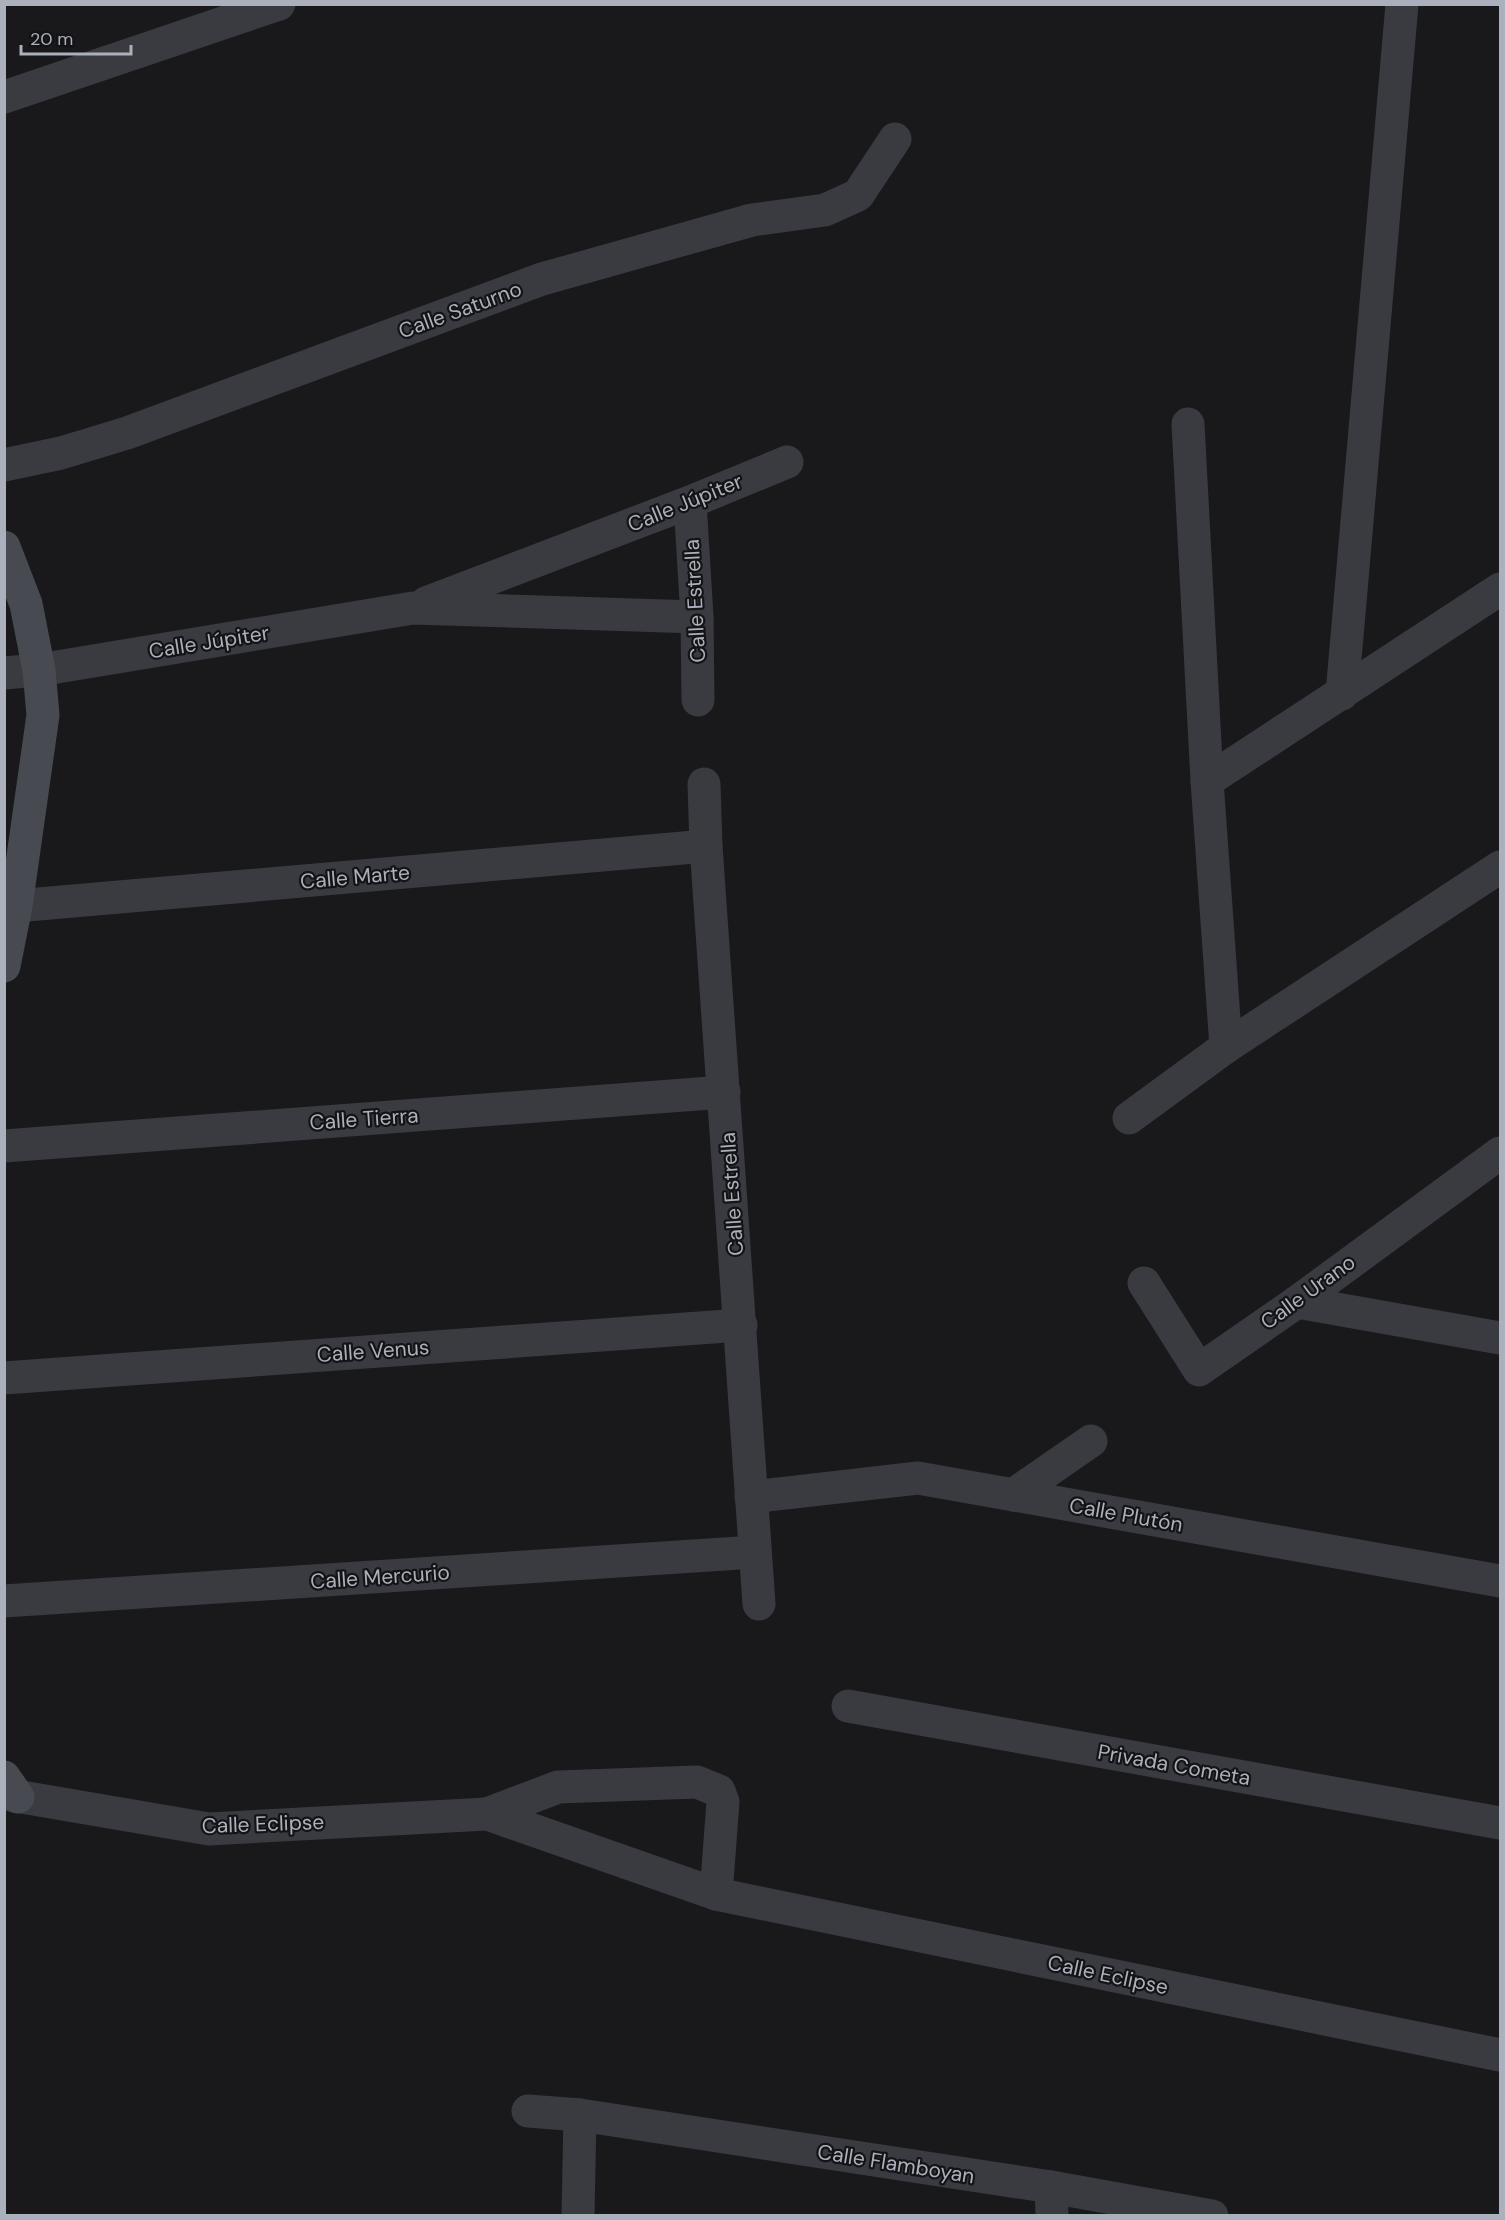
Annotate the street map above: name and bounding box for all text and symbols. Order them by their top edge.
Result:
scale bar [21,18,130,56]
text: 20 m [30,27,73,51]
street label: Calle Saturno [394,275,526,345]
street label: Calle Júpiter [623,467,747,539]
street label: Calle Estrella [678,539,712,663]
street label: Calle Júpiter [147,619,272,665]
street label: Calle Marte [299,858,411,896]
street label: Calle Tierra [309,1101,419,1137]
street label: Calle Estrella [714,1131,750,1257]
street label: Calle Urano [1255,1248,1361,1336]
street label: Calle Venus [316,1333,430,1369]
street label: Calle Plutón [1067,1491,1185,1539]
street label: Calle Mercurio [309,1558,451,1596]
street label: Privada Cometa [1095,1738,1253,1792]
street label: Calle Eclipse [201,1808,325,1840]
street label: Calle Eclipse [1045,1949,1171,2001]
street label: Calle Flamboyan [815,2138,977,2190]

